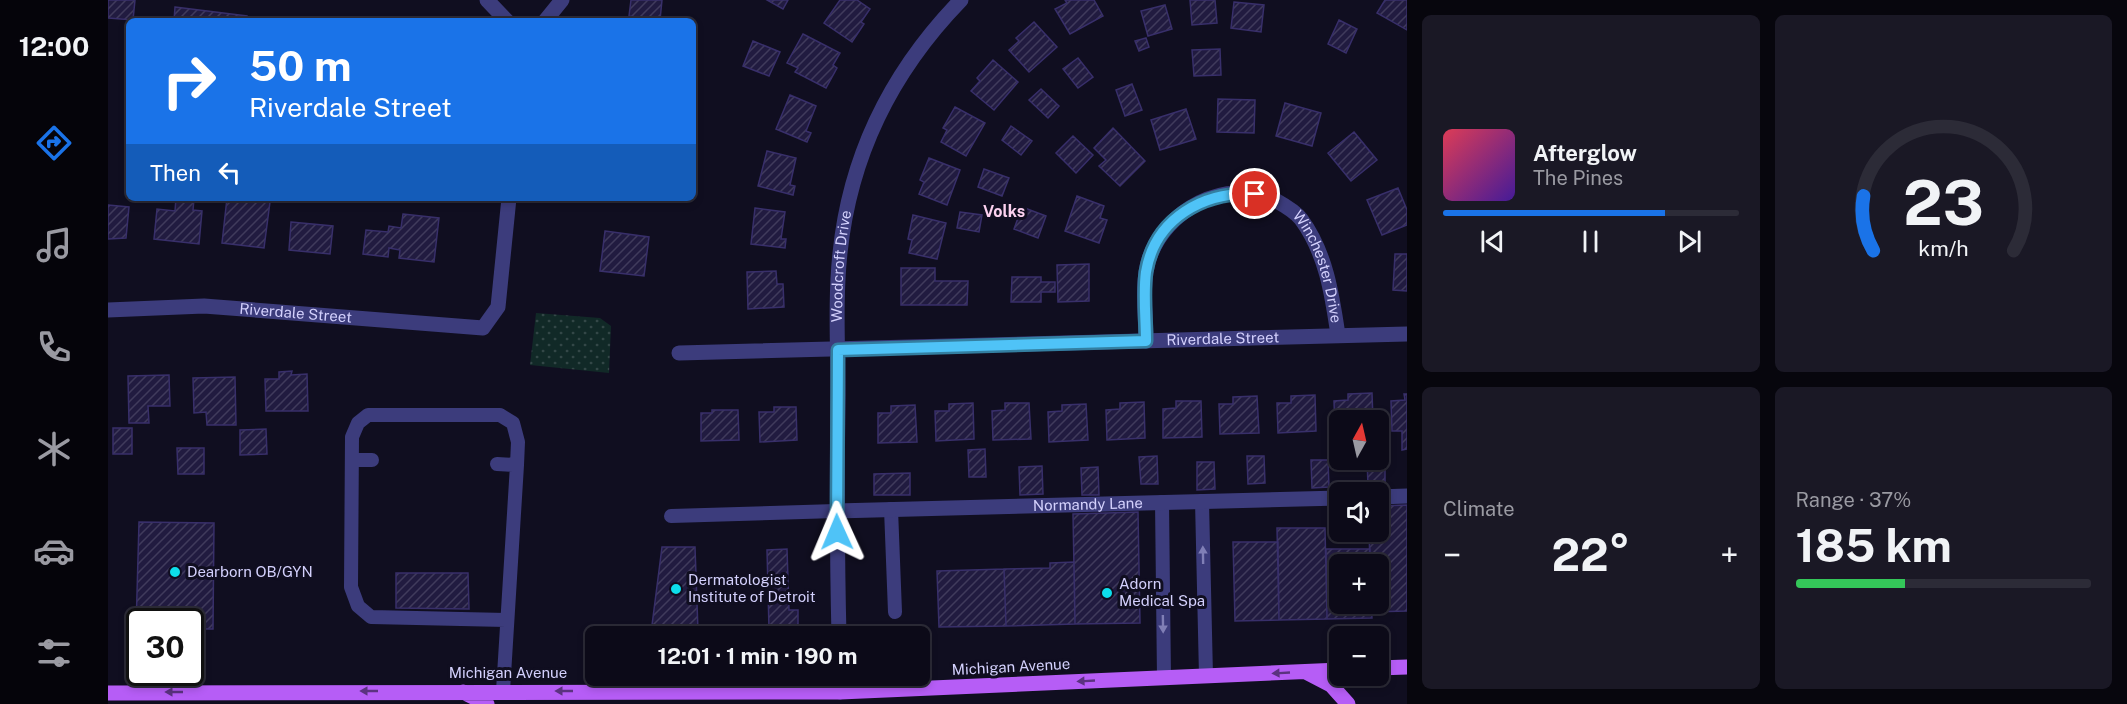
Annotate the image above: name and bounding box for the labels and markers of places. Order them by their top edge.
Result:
pin [1229,168,1280,219]
place label: Dearborn OB/GYN [187,563,313,580]
marker: Dearborn OB/GYN [168,565,182,579]
place label: Dermatologist Institute of Detroit [688,571,816,605]
place label: Adorn Medical Spa [1119,575,1205,609]
marker: Dermatologist Institute of Detroit [669,582,683,596]
marker: Adorn Medical Spa [1100,586,1114,600]

